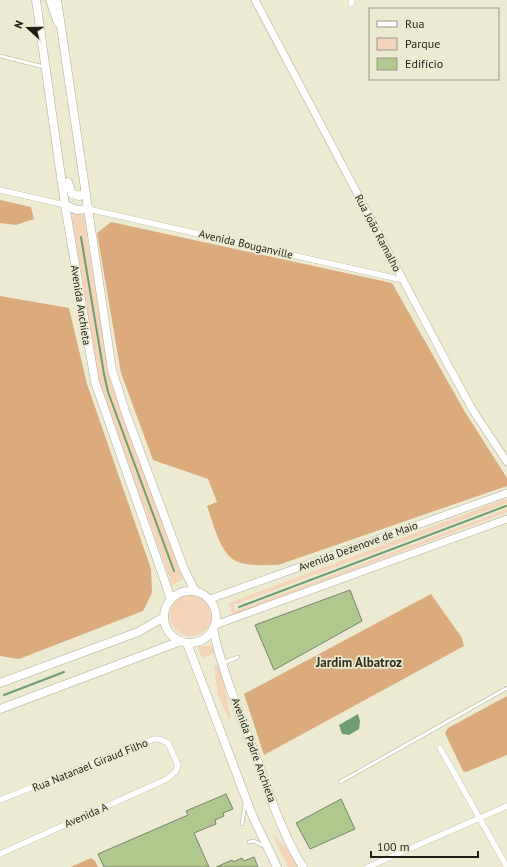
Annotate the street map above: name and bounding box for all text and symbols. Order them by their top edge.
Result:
north arrow [8,8,48,48]
legend [369,8,499,80]
text: Rua [405,16,424,31]
text: N [11,19,26,30]
text: Parque [405,36,440,51]
text: Edifício [405,56,443,71]
street label: Rua João Ramalho [352,192,404,274]
street label: Avenida Bouganville [198,226,295,262]
street label: Avenida Anchieta [68,264,94,346]
street label: Avenida Dezenove de Maio [296,518,420,574]
district label: Jardim Albatroz [315,654,402,671]
street label: Avenida Padre Anchieta [229,696,279,804]
street label: Rua Natanael Giraud Filho [30,735,150,795]
street label: Avenida A [62,799,110,831]
scale bar [371,833,478,859]
text: 100 m [377,839,410,854]

